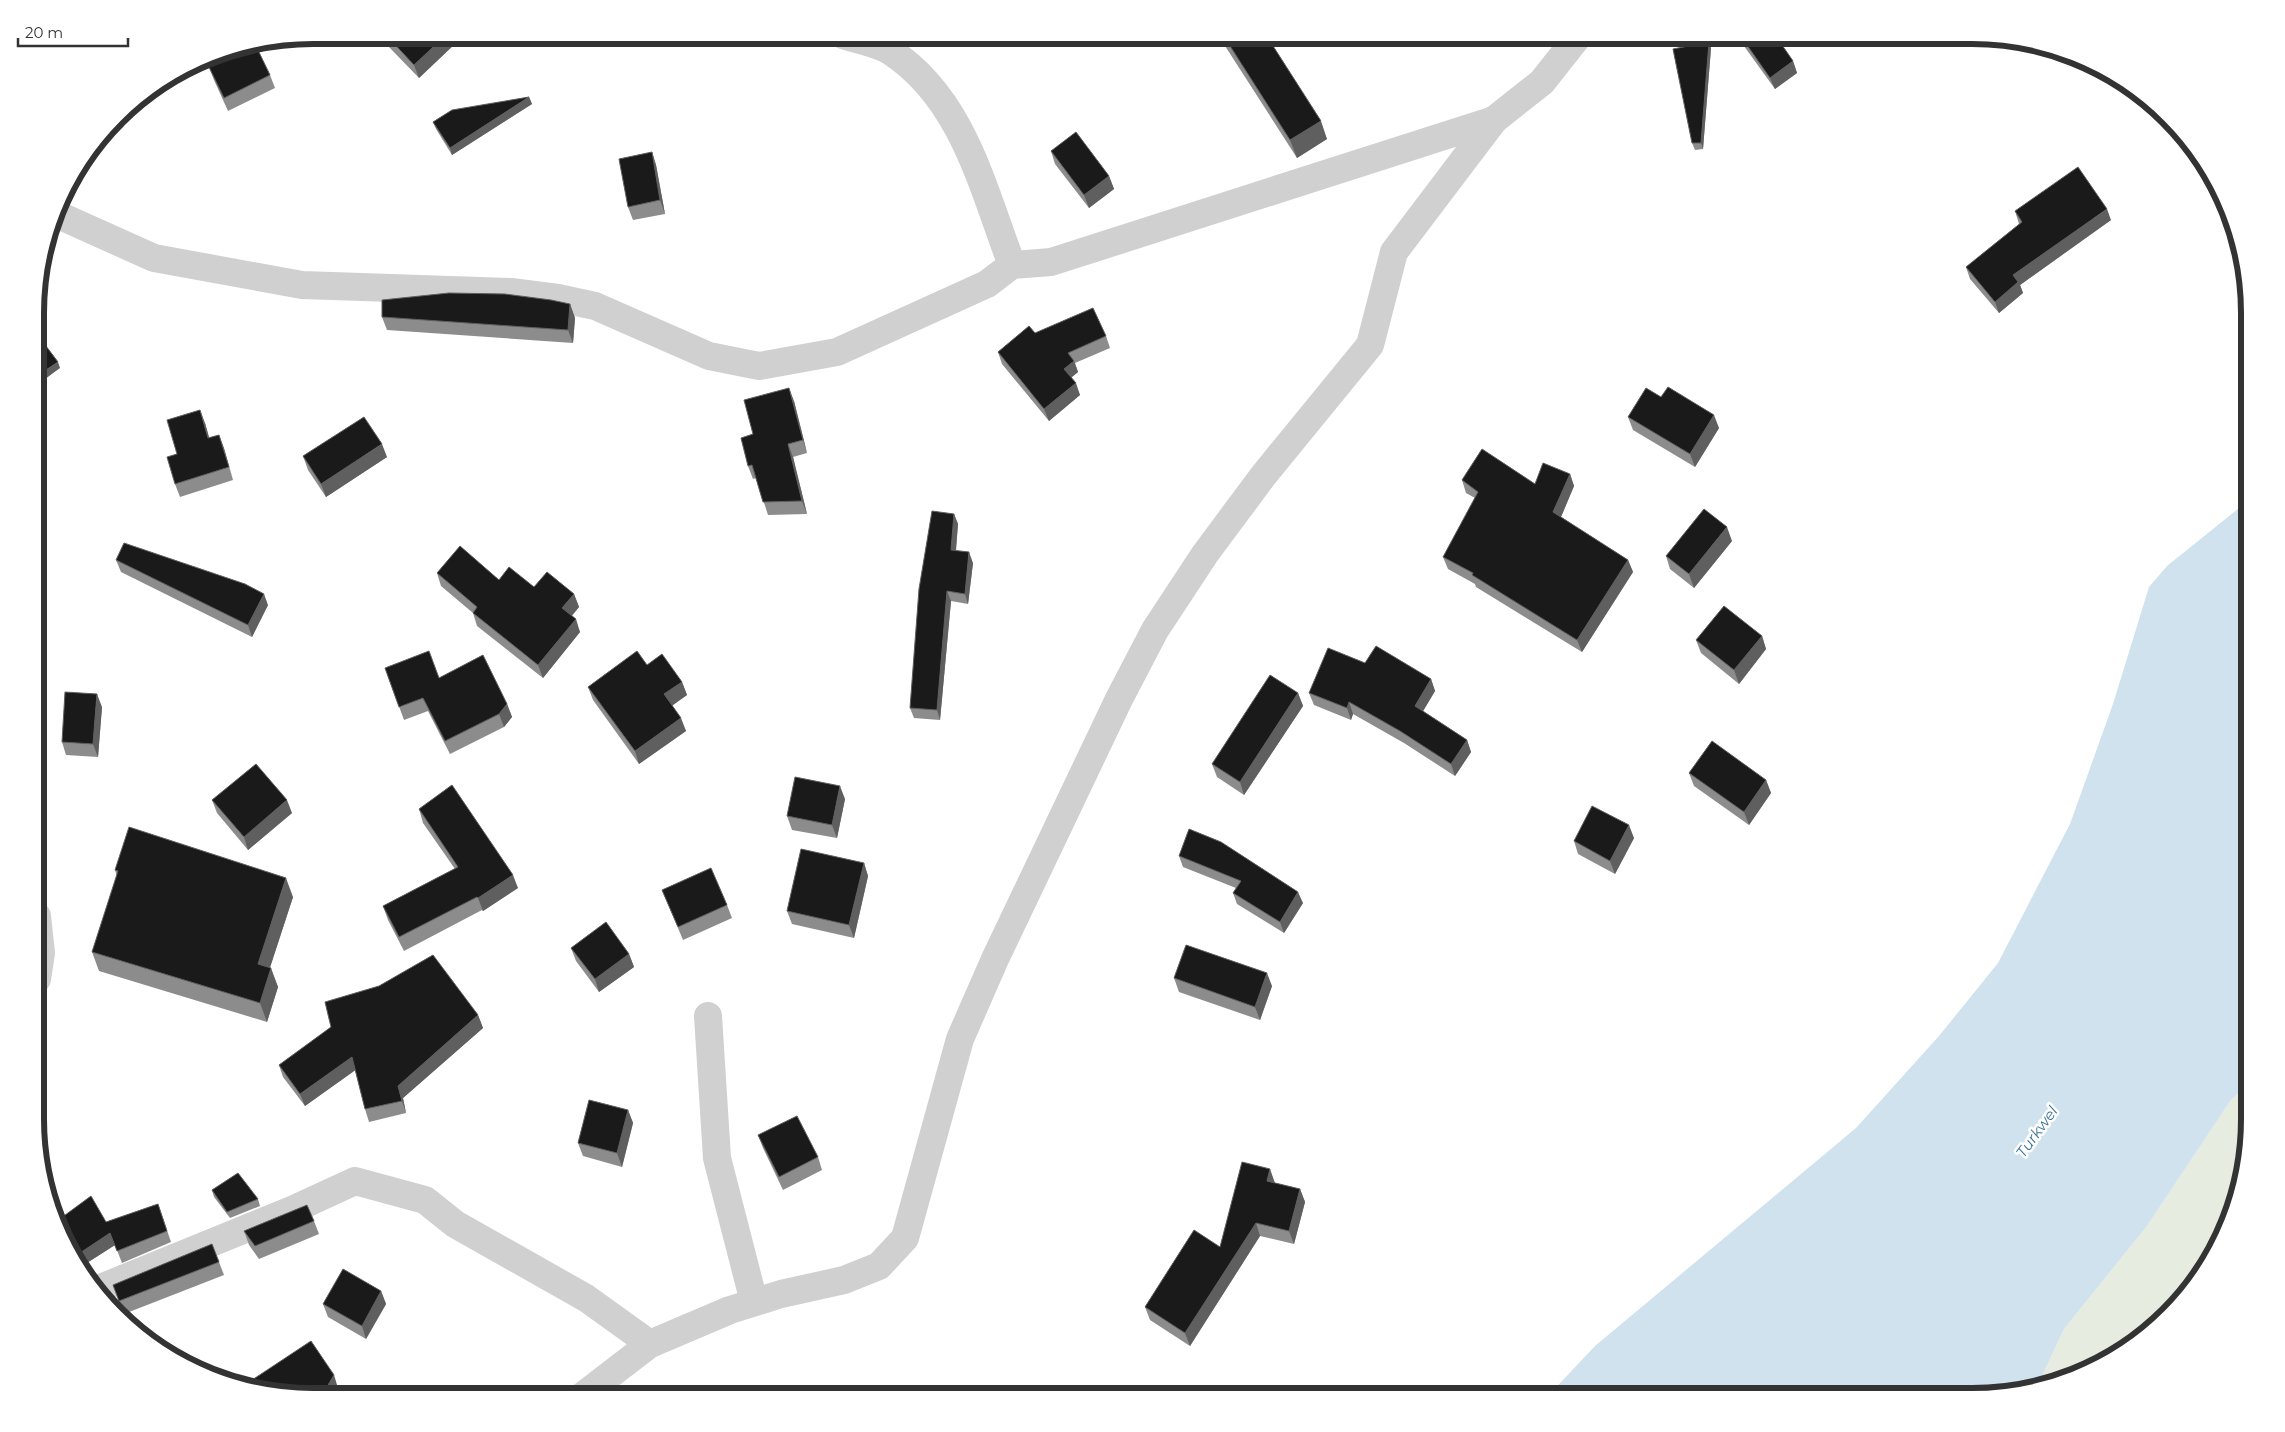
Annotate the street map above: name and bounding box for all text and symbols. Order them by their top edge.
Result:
scale bar [18,15,128,47]
text: 20 m [25,23,63,42]
water label: Turkwel [2012,1102,2062,1161]

